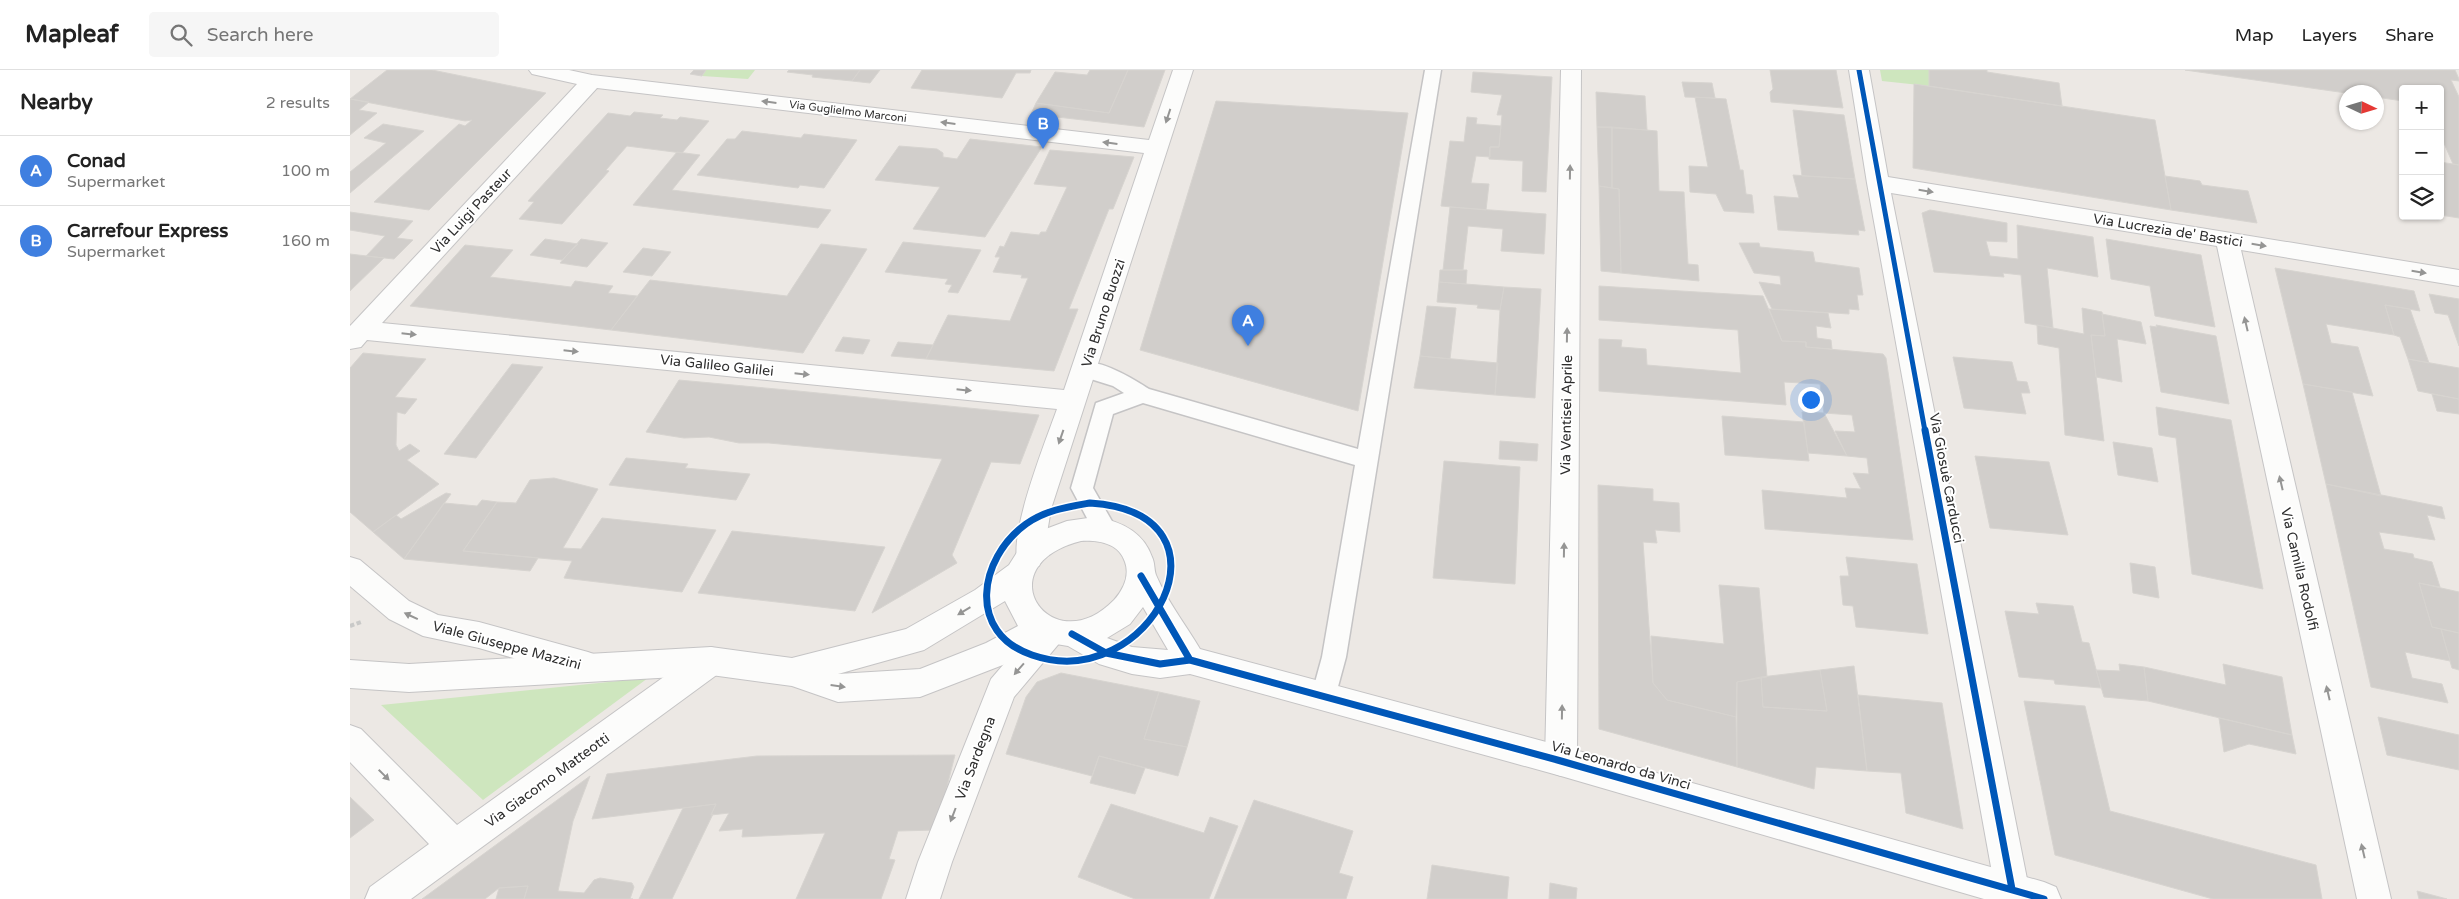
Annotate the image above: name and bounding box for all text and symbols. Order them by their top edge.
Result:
search box [149,12,499,57]
text: Mapleaf [25,20,119,49]
icon: search [167,21,195,49]
text: Search here [207,24,314,46]
text: Map [2235,24,2274,46]
text: Layers [2302,24,2357,46]
text: Share [2385,24,2434,46]
north arrow [2339,85,2384,130]
map controls [2399,85,2444,220]
button: + [2399,85,2444,130]
text: Nearby [20,90,93,115]
text: 2 results [266,93,330,113]
one-way arrow [761,98,777,106]
street label: Via Guglielmo Marconi [789,98,907,125]
pin: B [1027,108,1059,149]
one-way arrow [1164,109,1172,124]
one-way arrow [940,119,956,127]
button: − [2399,130,2444,175]
one-way arrow [1101,139,1117,147]
text: Conad [67,150,126,172]
text: A [30,161,42,181]
text: 100 m [281,161,330,181]
street label: Via Luigi Pasteur [427,164,516,258]
one-way arrow [1566,164,1574,180]
text: Supermarket [67,172,165,192]
button: layers [2399,175,2444,220]
one-way arrow [1918,187,1934,195]
street label: Via Lucrezia de' Bastici [2092,210,2244,251]
text: Carrefour Express [67,220,228,242]
text: B [30,231,42,251]
text: 160 m [281,231,330,251]
text: Supermarket [67,242,165,262]
one-way arrow [2251,242,2267,250]
street label: Via Bruno Buozzi [1078,257,1129,369]
one-way arrow [2412,268,2428,276]
pin: A [1232,305,1264,346]
one-way arrow [2242,317,2250,332]
one-way arrow [1563,326,1571,342]
one-way arrow [402,331,418,339]
one-way arrow [563,347,579,355]
street label: Via Galileo Galilei [659,351,774,380]
street label: Via Ventisei Aprile [1557,355,1576,475]
one-way arrow [795,370,811,378]
one-way arrow [956,386,972,394]
your location [1798,387,1824,413]
street label: Via Giosuè Carducci [1926,411,1967,545]
one-way arrow [1057,429,1065,444]
one-way arrow [2277,475,2285,491]
street label: Via Camilla Rodolfi [2277,506,2322,632]
one-way arrow [1560,541,1568,557]
one-way arrow [958,606,971,615]
one-way arrow [404,612,418,620]
street label: Viale Giuseppe Mazzini [431,617,583,674]
one-way arrow [1014,662,1025,675]
one-way arrow [830,682,846,690]
one-way arrow [2324,685,2332,700]
one-way arrow [1558,704,1566,720]
street label: Via Sardegna [952,714,999,802]
street label: Via Giacomo Matteotti [482,729,613,831]
street label: Via Leonardo da Vinci [1549,737,1693,794]
one-way arrow [378,769,390,781]
one-way arrow [948,808,956,823]
one-way arrow [2359,844,2367,859]

